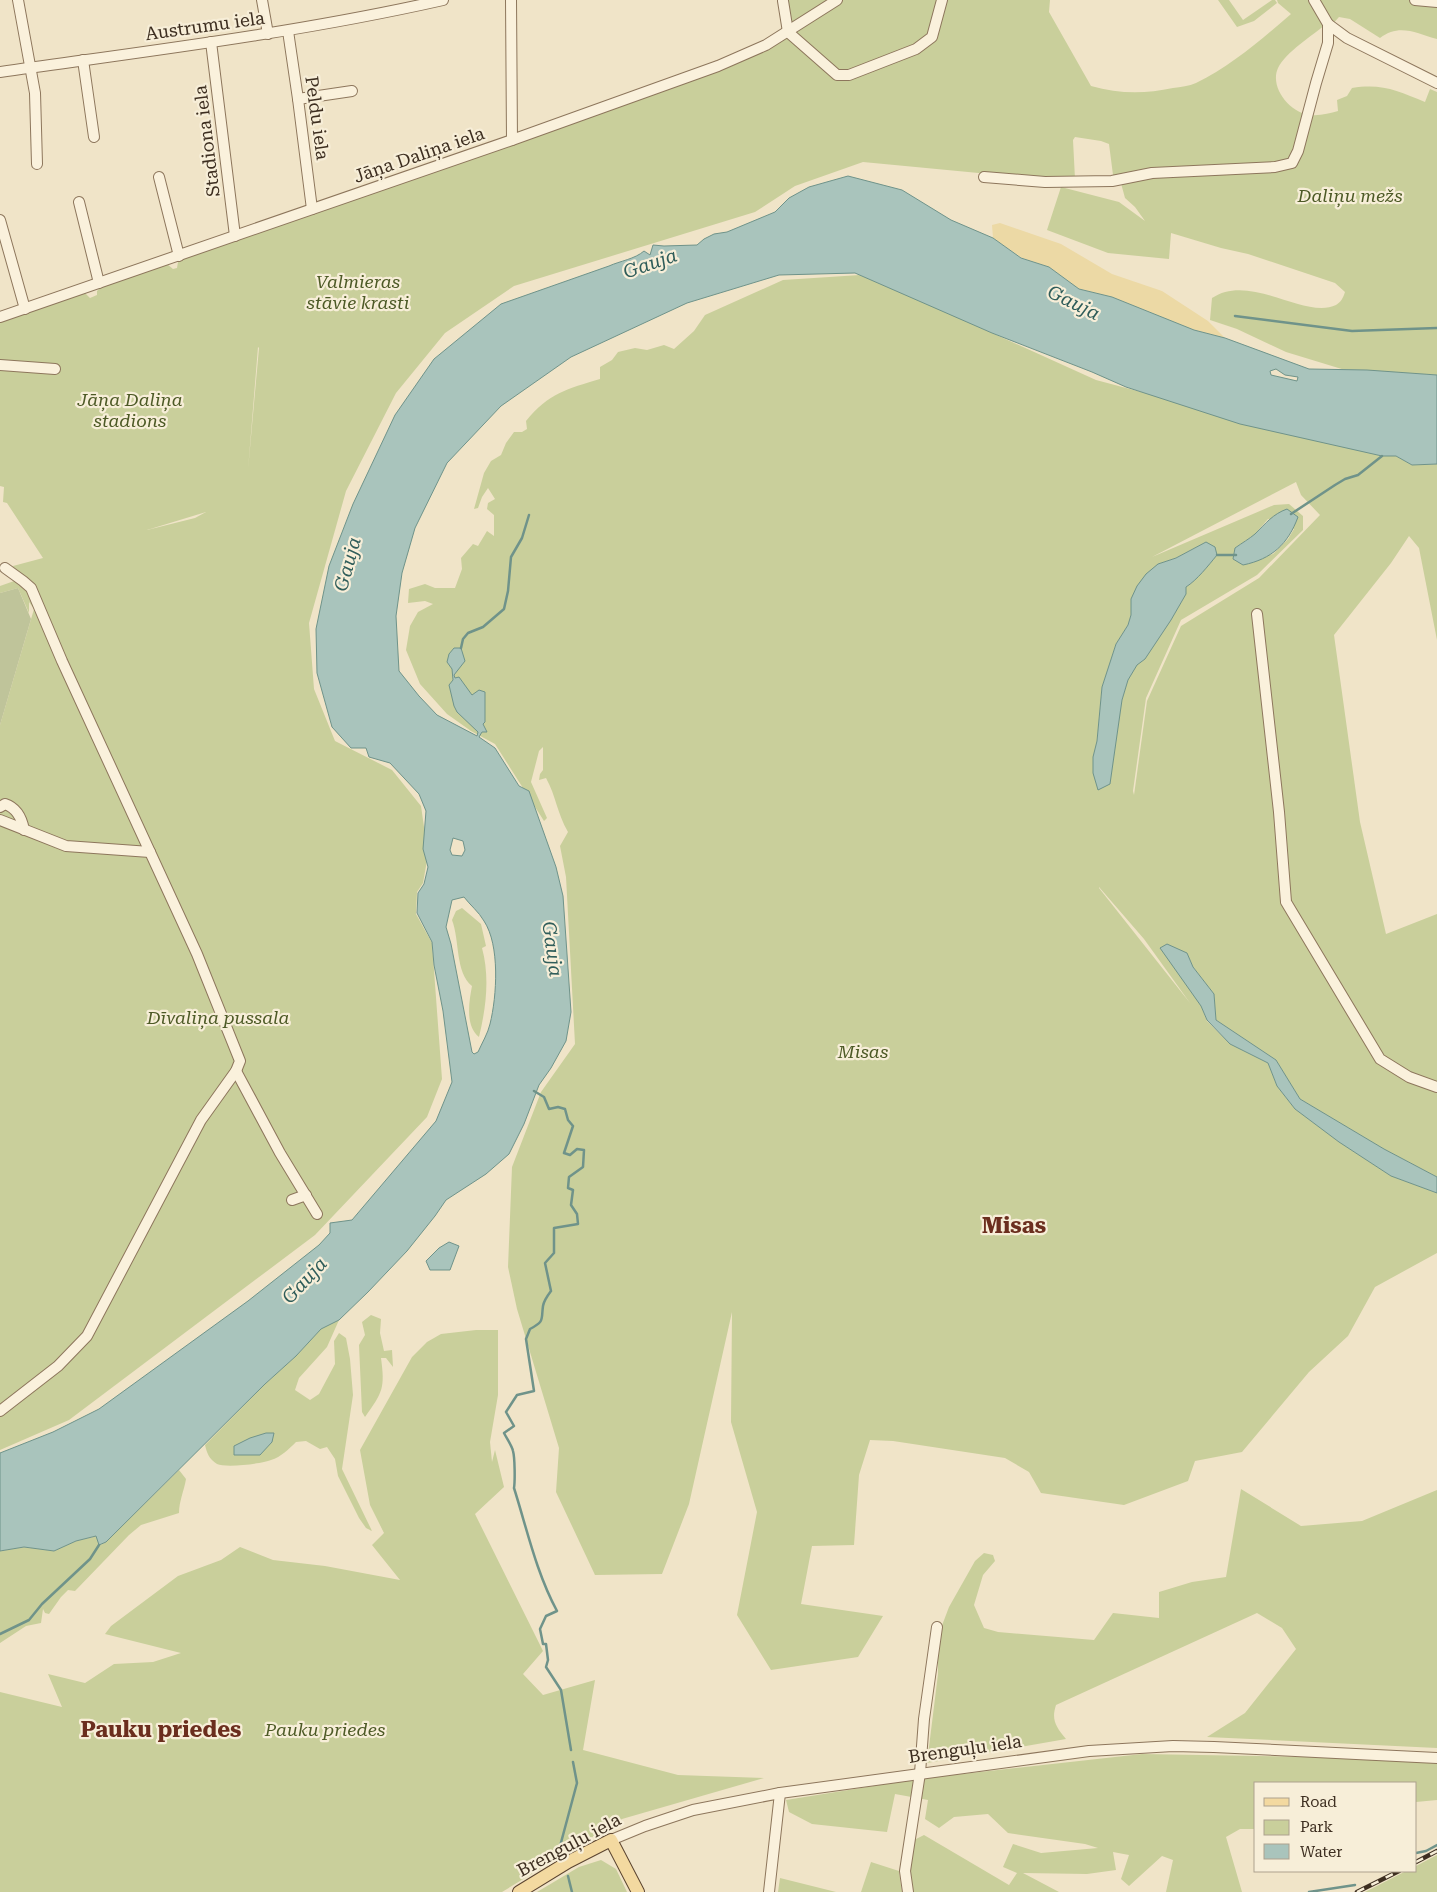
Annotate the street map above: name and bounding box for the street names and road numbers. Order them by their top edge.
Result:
street label: Austrumu iela [144,7,266,44]
street label: Peldu iela [301,75,334,161]
street label: Stadiona iela [189,84,224,198]
street label: Jāņa Daliņa iela [351,122,488,188]
street label: Brenguļu iela [907,1730,1023,1768]
street label: Brenguļu iela [513,1808,625,1882]

